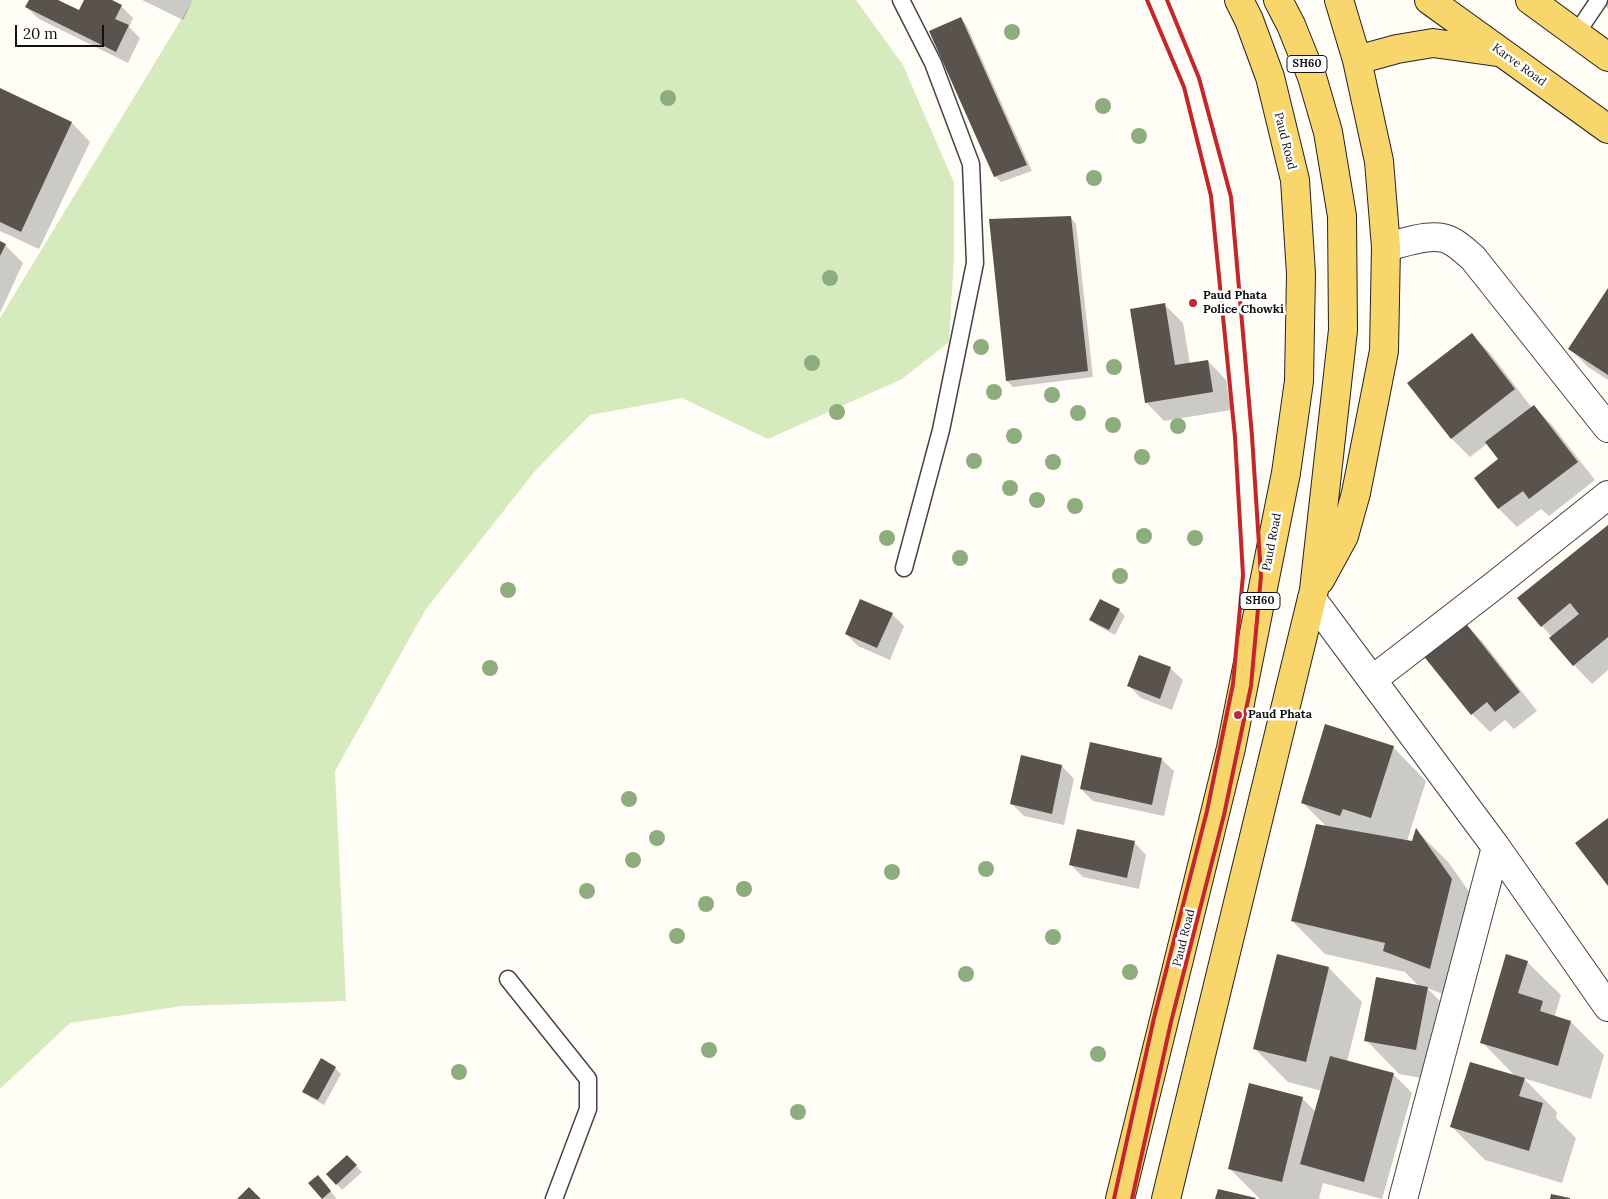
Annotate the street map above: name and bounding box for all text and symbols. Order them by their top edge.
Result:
scale bar [18,15,106,47]
text: 20 m [23,24,58,43]
street label: Karve Road [1489,41,1549,89]
road number: SH60 [1287,56,1327,72]
street label: Paud Road [1271,111,1299,171]
place label: Paud Phata Police Chowki [1203,289,1284,317]
marker: Paud Phata Police Chowki [1187,297,1199,309]
street label: Paud Road [1259,512,1285,572]
road number: SH60 [1240,592,1280,610]
place label: Paud Phata [1248,708,1312,722]
marker: Paud Phata [1232,709,1244,721]
street label: Paud Road [1170,908,1198,968]

